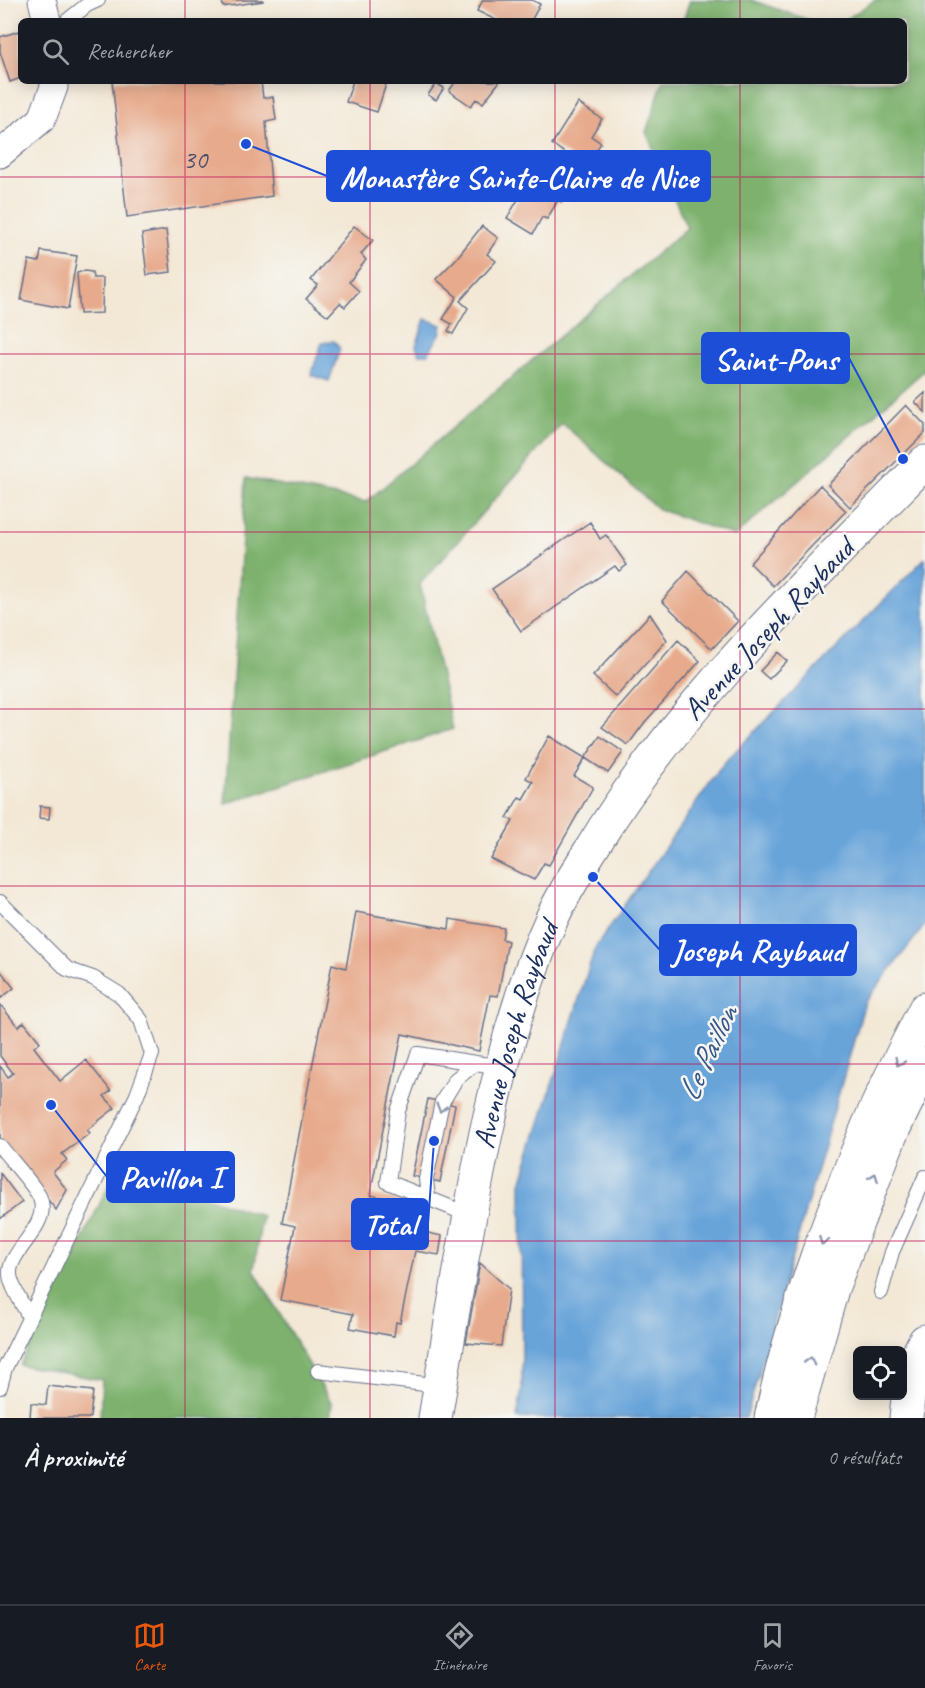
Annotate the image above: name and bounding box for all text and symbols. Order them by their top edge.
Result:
search box [18,18,907,84]
icon: search [39,35,72,68]
text: Rechercher [87,37,171,65]
house number: 30 [183,142,209,176]
callout: Monastère Sainte-Claire de Nice [327,151,710,201]
text: Monastère Sainte-Claire de Nice [340,157,700,198]
callout: Saint-Pons [702,333,849,383]
text: Saint-Pons [714,339,841,380]
street label: Avenue Joseph Raybaud [674,527,865,728]
street label: Avenue Joseph Raybaud [464,911,569,1152]
callout: Joseph Raybaud [660,925,856,975]
text: Joseph Raybaud [670,930,849,971]
water label: Le Paillon [668,996,749,1107]
one-way arrow [895,1055,907,1066]
one-way arrow [436,1102,448,1113]
callout: Pavillon I [107,1152,234,1202]
text: Pavillon I [120,1157,229,1198]
one-way arrow [867,1173,879,1184]
callout: Total [352,1199,428,1249]
text: Total [364,1204,423,1245]
one-way arrow [818,1235,830,1246]
map controls [853,1346,907,1400]
button: locate [853,1346,907,1400]
one-way arrow [803,1357,815,1367]
text: À proximité [24,1441,123,1474]
text: 0 résultats [828,1445,901,1470]
tab: Carte [133,1619,166,1675]
tab: Itinéraire [433,1619,487,1675]
tab: Favoris [753,1619,792,1675]

